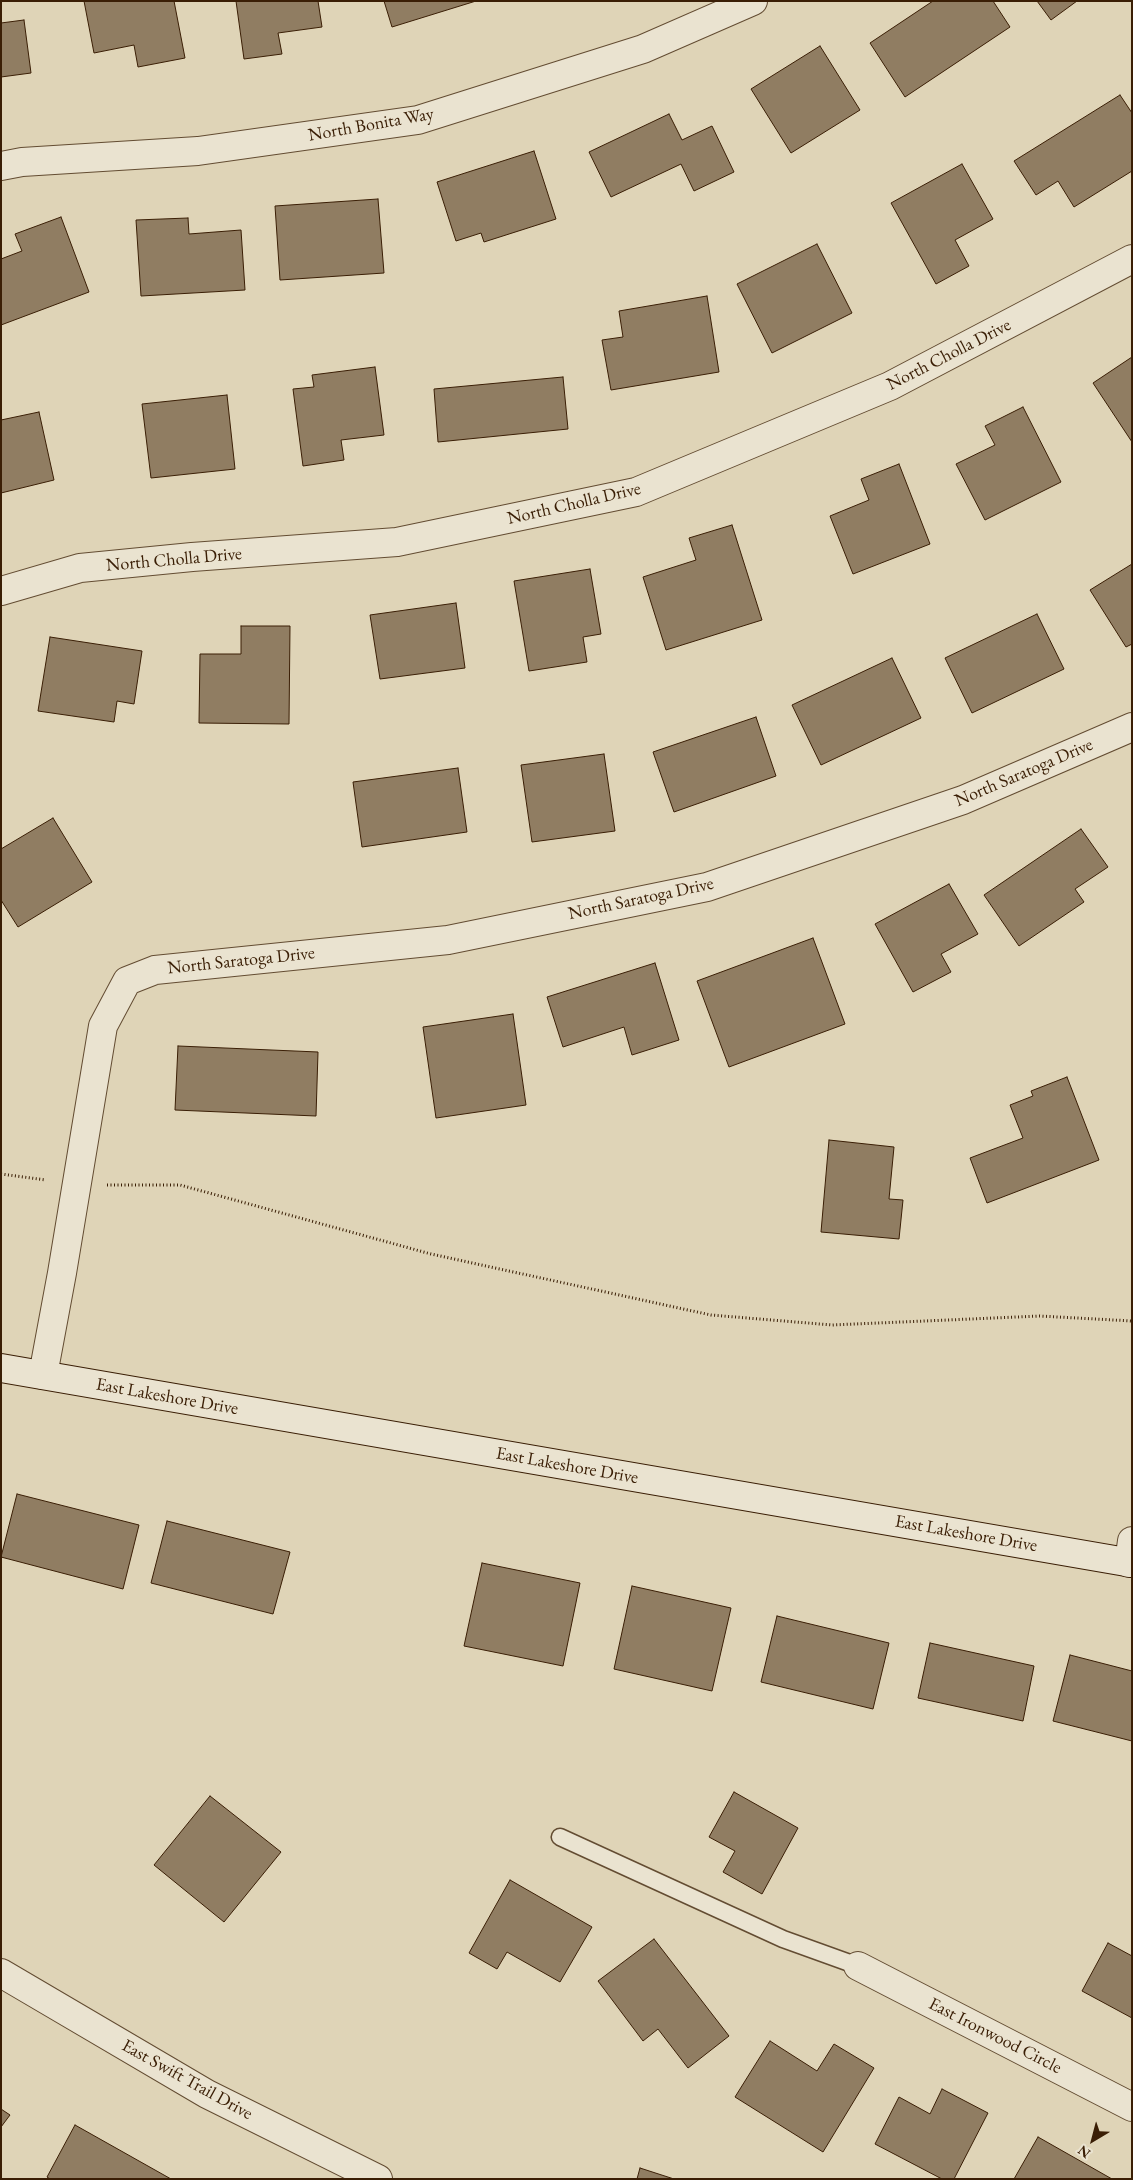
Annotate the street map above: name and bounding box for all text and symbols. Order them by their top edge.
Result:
street label: North Bonita Way [307,103,435,147]
street label: North Cholla Drive [883,314,1015,396]
street label: North Cholla Drive [505,478,643,530]
street label: North Cholla Drive [105,543,243,577]
street label: North Saratoga Drive [952,734,1096,812]
street label: North Saratoga Drive [566,873,716,925]
street label: North Saratoga Drive [166,943,316,979]
street label: East Lakeshore Drive [94,1374,240,1420]
street label: East Lakeshore Drive [494,1443,640,1489]
street label: East Lakeshore Drive [893,1511,1039,1557]
street label: East Ironwood Circle [925,1993,1065,2079]
street label: East Swift Trail Drive [118,2035,256,2125]
north arrow [1068,2115,1118,2165]
text: N [1074,2141,1094,2163]

